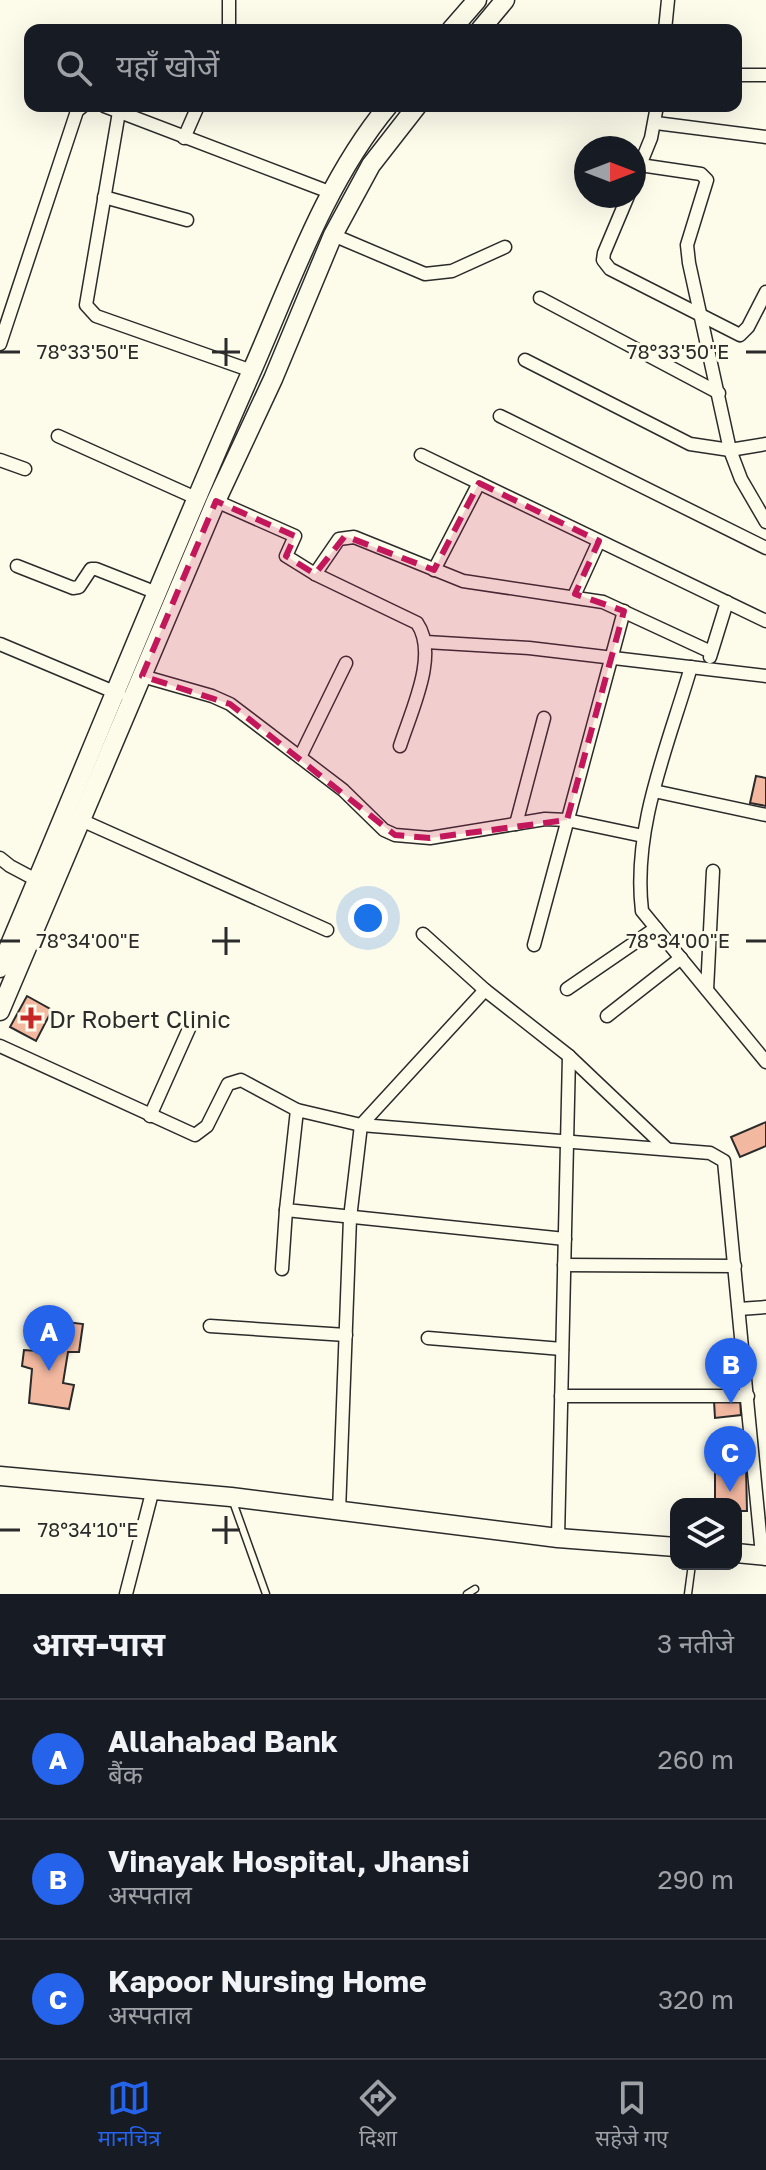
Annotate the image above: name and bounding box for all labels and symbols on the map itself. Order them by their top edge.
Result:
north arrow [574,136,646,208]
text: 78°33'50"E [37,339,139,363]
text: 78°33'50"E [627,339,729,363]
your location [348,898,388,938]
text: 78°34'00"E [36,928,140,952]
text: 78°34'00"E [626,928,730,952]
place label: Dr Robert Clinic [49,1004,230,1033]
marker: Dr Robert Clinic [20,1007,42,1029]
pin: A [23,1305,75,1371]
pin: B [705,1338,757,1404]
pin: C [704,1426,756,1492]
text: 78°34'10"E [38,1517,139,1541]

